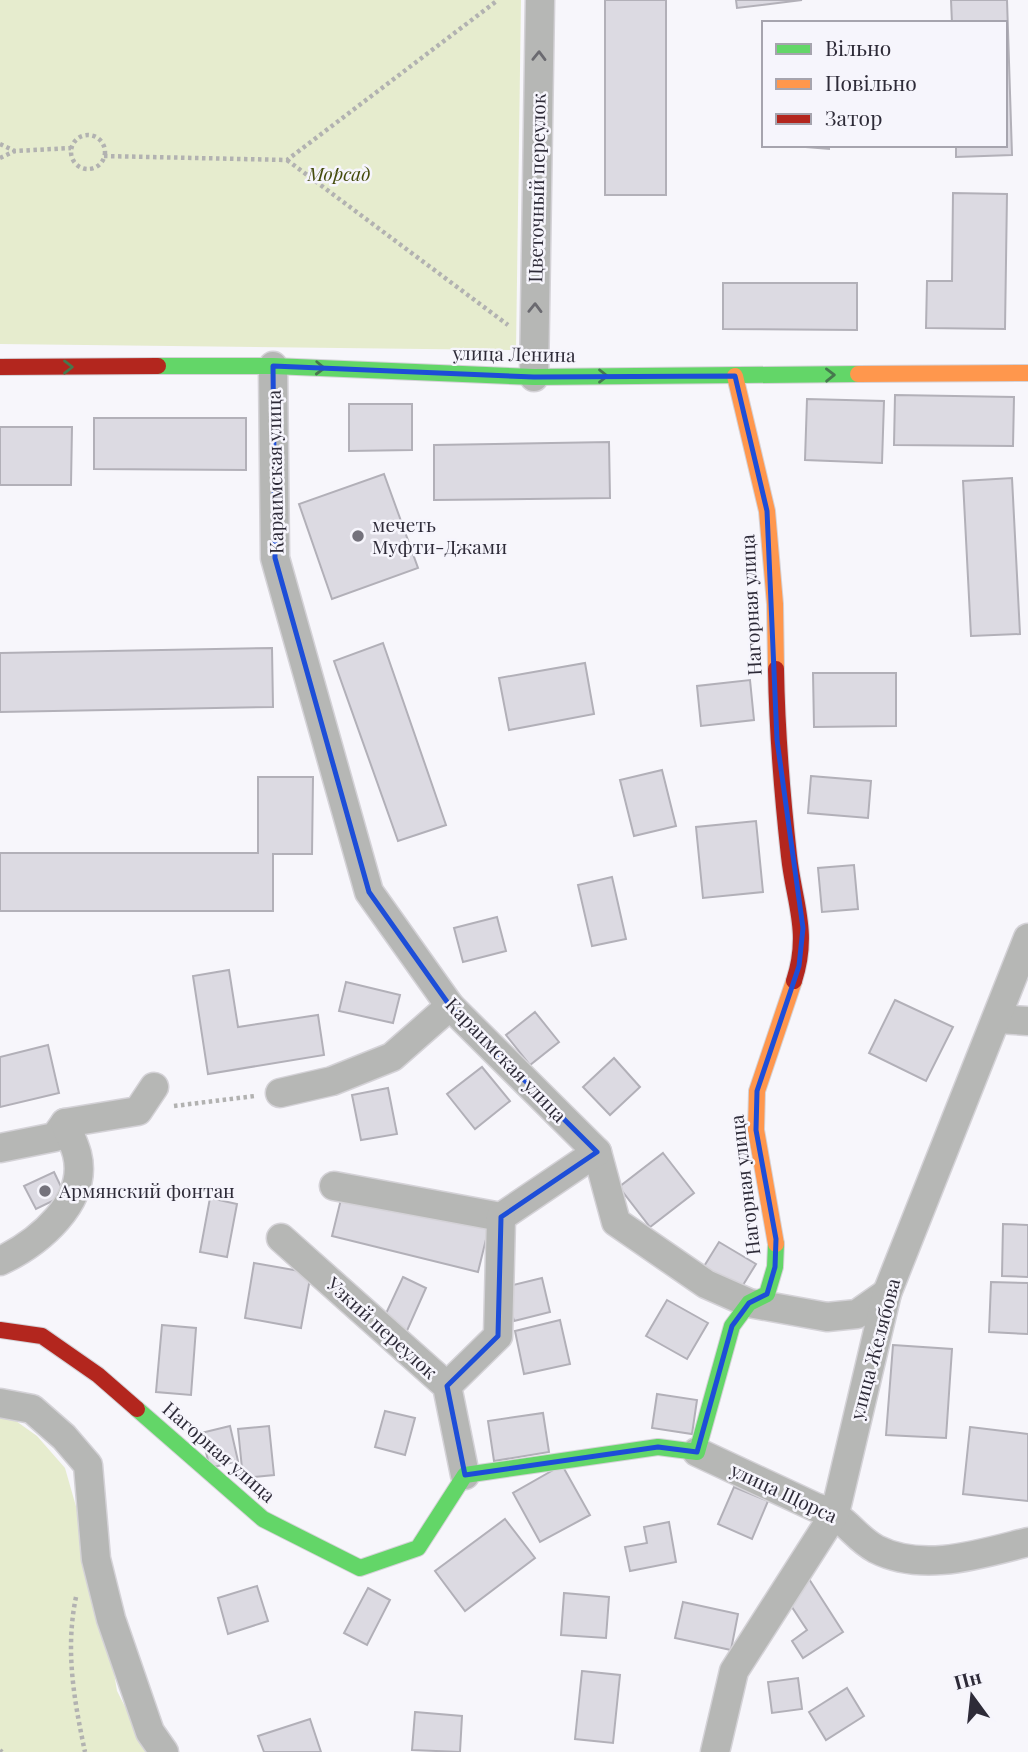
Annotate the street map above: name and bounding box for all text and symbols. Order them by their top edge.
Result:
legend [762,21,1007,147]
text: Вільно [825,33,891,61]
one-way arrow [531,51,547,61]
text: Повільно [825,68,917,96]
street label: Цветочный переулок [521,93,551,283]
text: Затор [825,103,882,131]
park label: Морсад [306,160,371,186]
one-way arrow [528,303,543,314]
street label: улица Ленина [451,339,576,367]
one-way arrow [63,359,74,375]
one-way arrow [315,360,326,375]
one-way arrow [825,367,836,383]
one-way arrow [598,368,608,384]
street label: Караимская улица [260,389,288,554]
place label: мечеть Муфти-Джами [372,511,507,559]
marker: мечеть Муфти-Джами [350,528,366,544]
street label: Нагорная улица [733,533,767,676]
street label: Караимская улица [440,991,573,1128]
street label: Нагорная улица [722,1113,766,1257]
place label: Армянский фонтан [58,1177,235,1203]
marker: Армянский фонтан [37,1183,53,1199]
street label: Узкий переулок [321,1270,444,1384]
street label: улица Желябова [842,1275,906,1423]
street label: Нагорная улица [158,1395,282,1508]
street label: улица Щорса [726,1456,842,1528]
north arrow [937,1661,1007,1731]
text: Пн [951,1663,984,1695]

